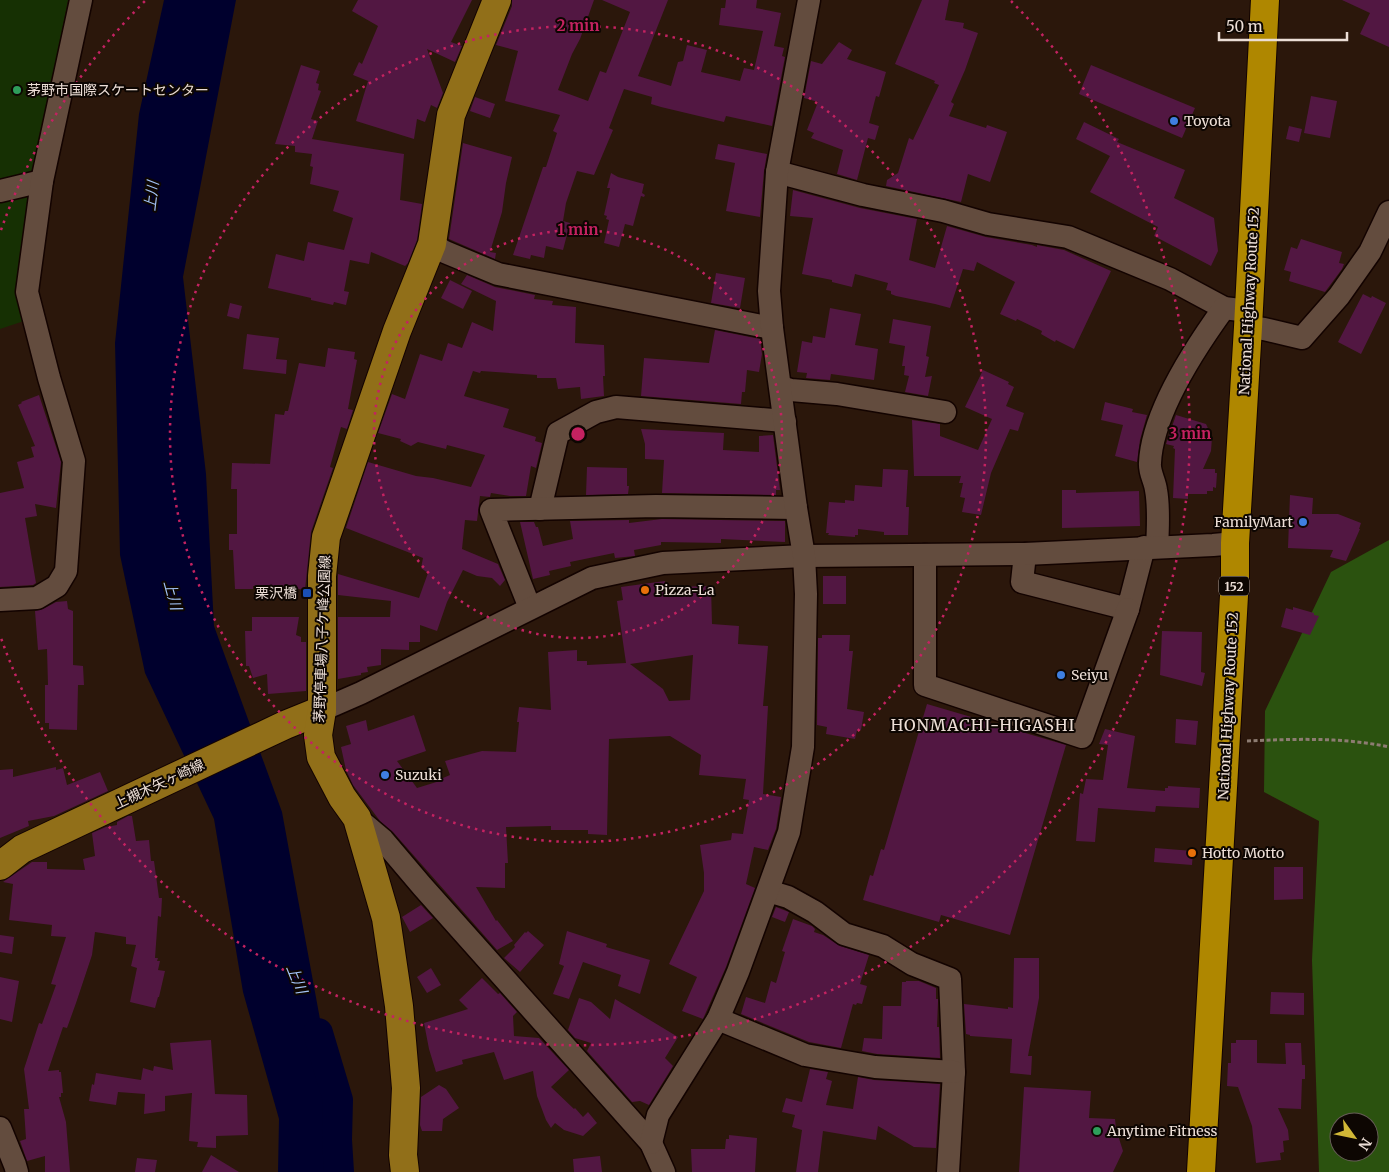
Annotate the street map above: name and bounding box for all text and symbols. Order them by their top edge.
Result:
scale bar [1219,10,1346,42]
text: 2 min [557,16,599,35]
text: 50 m [1226,17,1263,36]
place label: 茅野市国際スケートセンター [27,81,209,99]
marker: 茅野市国際スケートセンター [11,84,23,96]
place label: Toyota [1184,112,1231,130]
marker: Toyota [1168,115,1180,127]
water label: 上川 [140,178,163,212]
street label: National Highway Route 152 [1235,207,1263,395]
text: 1 min [558,220,598,239]
text: 3 min [1169,424,1211,443]
centre of rings [569,425,587,443]
place label: FamilyMart [1214,513,1294,531]
marker: FamilyMart [1297,516,1309,528]
street label: 茅野停車場八子ケ峰公園線 [310,555,334,723]
road number: 152 [1219,576,1249,596]
water label: 上川 [160,578,187,614]
place label: Pizza-La [655,581,715,599]
place label: 栗沢橋 [255,584,297,602]
marker: Pizza-La [639,584,651,596]
marker: 栗沢橋 [301,587,313,599]
street label: National Highway Route 152 [1214,612,1242,800]
place label: Seiyu [1071,666,1108,684]
marker: Seiyu [1055,669,1067,681]
district label: HONMACHI-HIGASHI [890,715,1076,735]
street label: 上槻木矢ヶ崎線 [111,755,207,813]
place label: Suzuki [395,766,442,784]
marker: Suzuki [379,769,391,781]
place label: Hotto Motto [1202,844,1284,862]
marker: Hotto Motto [1186,847,1198,859]
water label: 上川 [283,962,312,998]
north arrow [1329,1112,1379,1162]
place label: Anytime Fitness [1106,1122,1218,1140]
marker: Anytime Fitness [1091,1125,1103,1137]
text: N [1354,1135,1375,1154]

